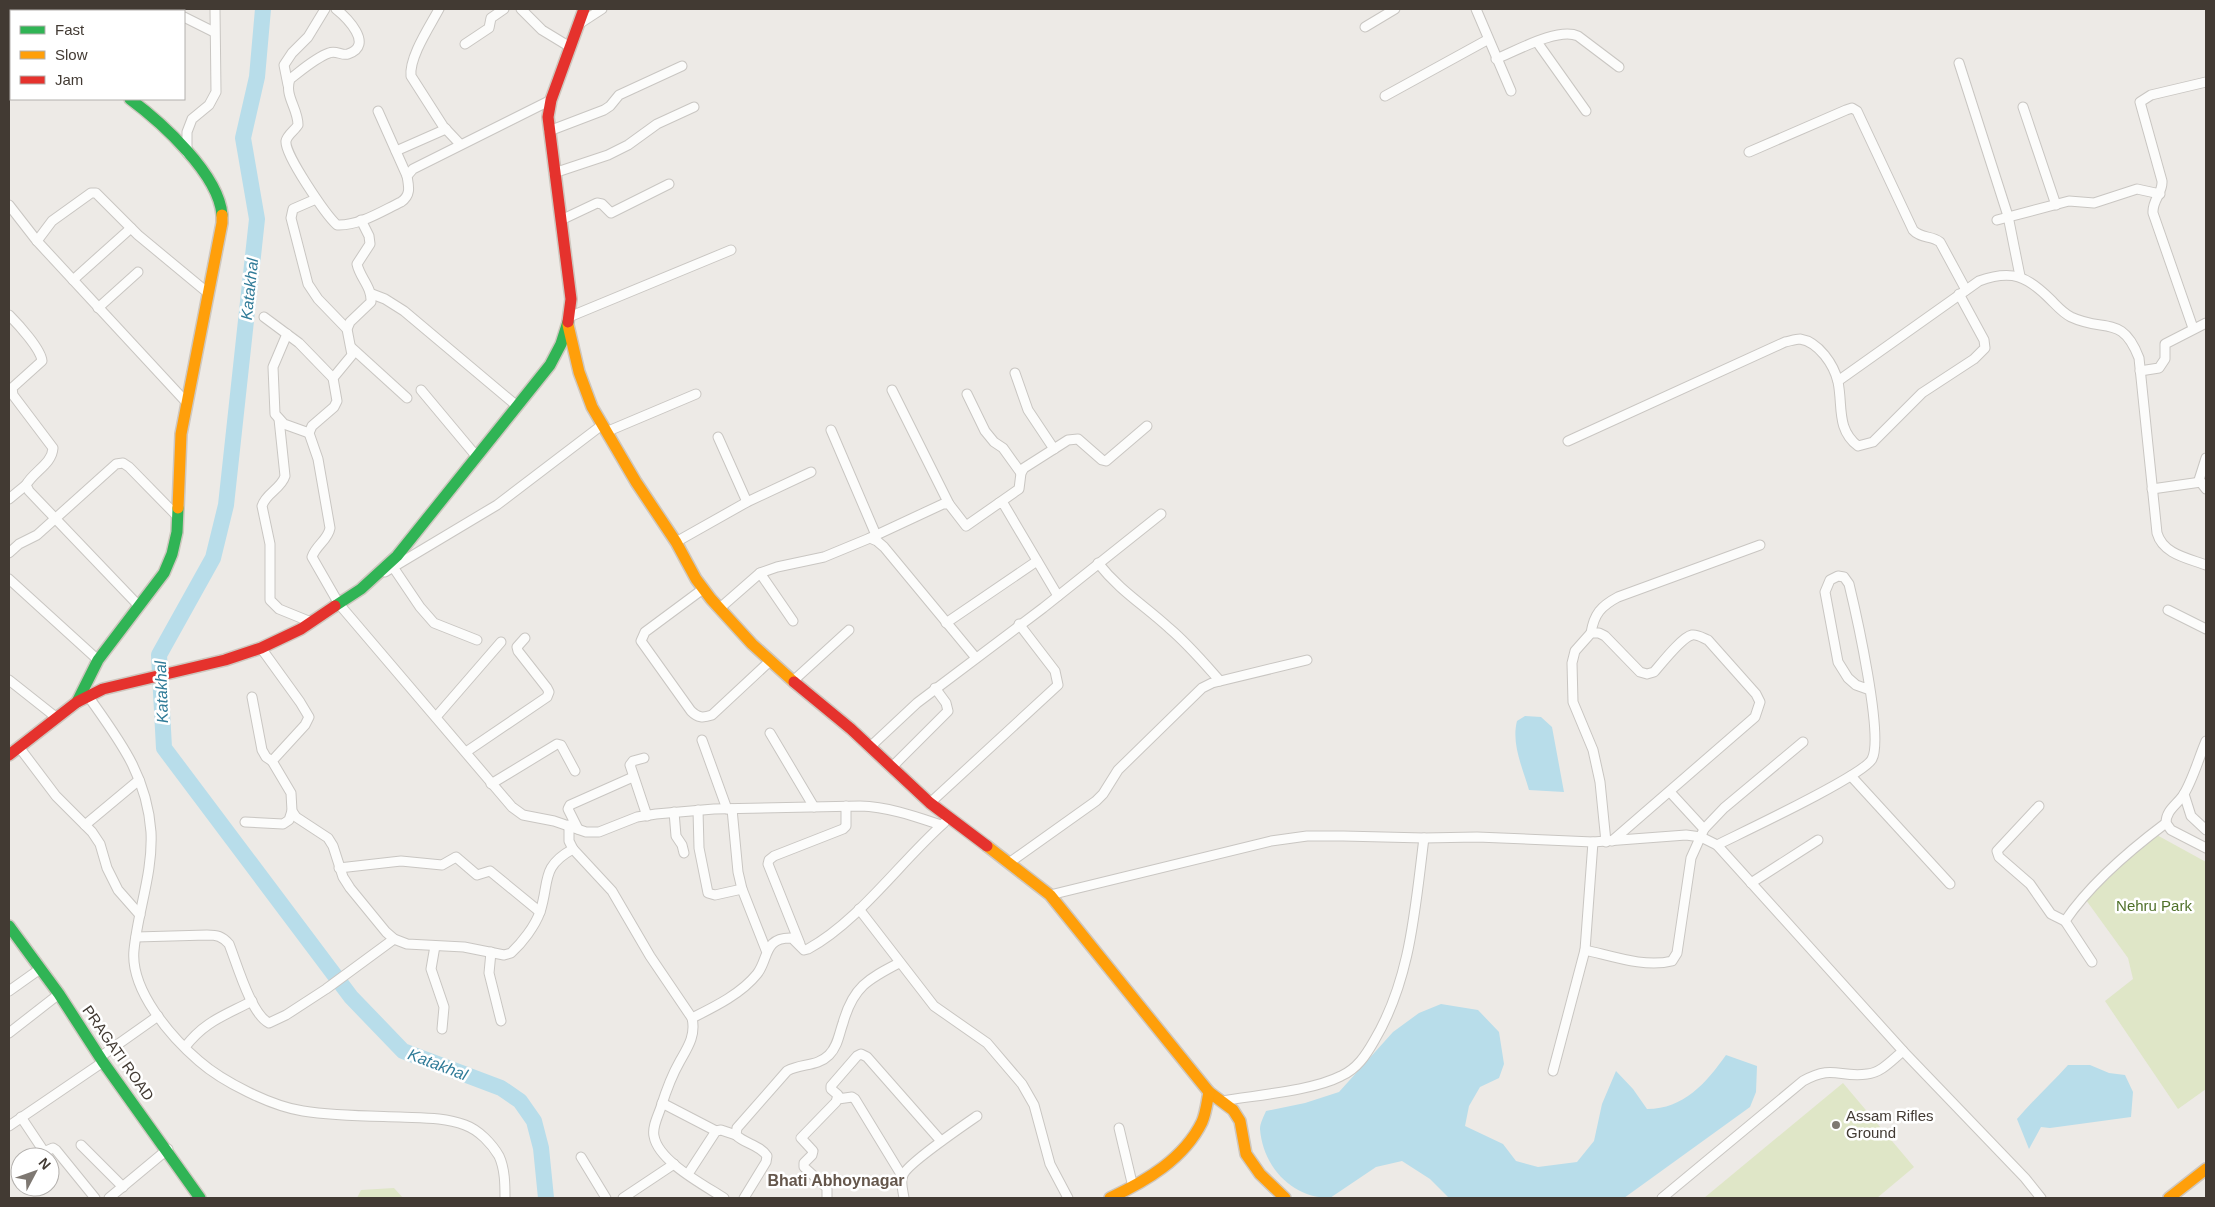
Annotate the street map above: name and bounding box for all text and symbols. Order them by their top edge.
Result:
legend [10,10,185,100]
text: Fast [55,21,85,38]
text: Slow [55,46,88,63]
text: Jam [55,71,83,88]
water label: Katakhal [238,257,261,321]
water label: Katakhal [152,660,171,723]
park label: Nehru Park [2116,897,2192,914]
street label: PRAGATI ROAD [79,1002,158,1104]
water label: Katakhal [406,1045,470,1084]
place label: Assam Rifles Ground [1846,1107,1934,1141]
marker: Assam Rifles Ground [1830,1119,1842,1131]
north arrow [10,1147,60,1197]
text: N [35,1154,54,1173]
district label: Bhati Abhoynagar [767,1172,905,1189]

